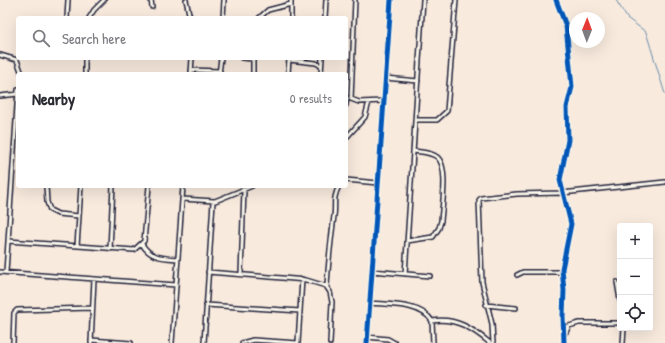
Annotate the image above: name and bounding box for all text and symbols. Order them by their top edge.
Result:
north arrow [569,12,605,48]
search box [16,16,348,60]
icon: search [30,27,52,49]
text: Search here [62,28,126,49]
text: Nearby [32,87,75,110]
text: 0 results [290,89,332,107]
map controls [617,223,653,331]
button: + [617,223,653,259]
button: − [617,259,653,295]
button: locate [617,295,653,331]

